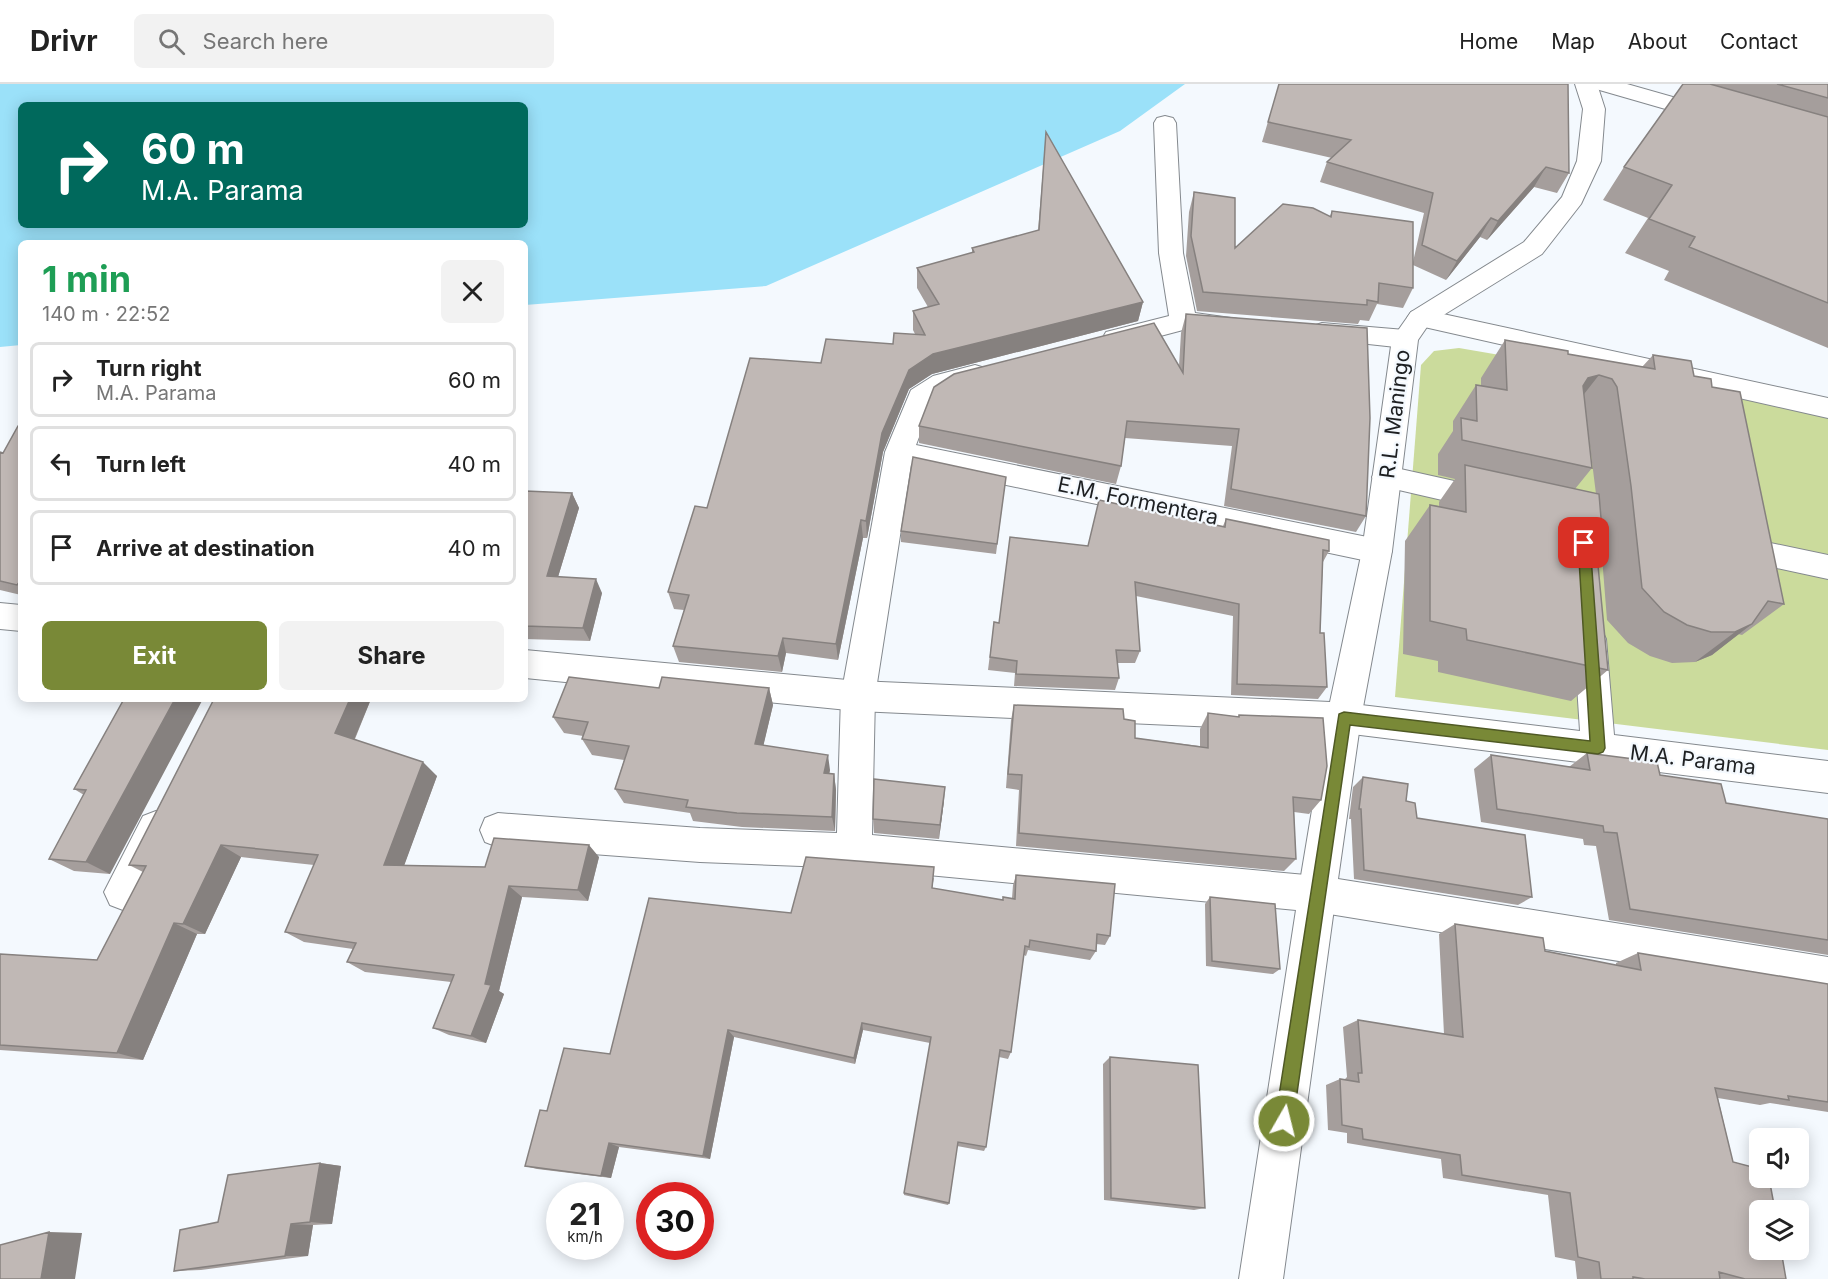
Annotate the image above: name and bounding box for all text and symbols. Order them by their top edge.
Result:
search box [134,14,554,68]
text: Drivr [30,24,98,58]
icon: search [155,25,188,58]
text: Search here [203,28,328,54]
text: Home [1459,29,1518,54]
text: Map [1551,29,1595,54]
text: About [1628,29,1687,54]
text: Contact [1720,29,1798,54]
text: 60 m [141,123,245,174]
icon: right [42,126,120,204]
text: M.A. Parama [141,174,304,207]
text: 1 min [42,257,131,301]
button: close [441,260,504,323]
text: 140 m · 22:52 [42,302,170,326]
street label: R.L. Maningo [1374,348,1415,480]
text: Turn right [96,355,202,381]
icon: right [45,363,78,396]
text: 60 m [448,367,501,393]
text: M.A. Parama [96,381,217,405]
icon: left [45,447,78,480]
text: Turn left [96,451,186,477]
text: 40 m [447,451,501,477]
street label: E.M. Formentera [1055,471,1221,530]
pin [1558,517,1609,568]
icon: arrive [1567,526,1600,559]
icon: arrive [45,531,78,564]
text: Arrive at destination [96,535,315,561]
text: 40 m [447,535,501,561]
button: Exit [42,621,267,690]
button: Share [279,621,504,690]
street label: M.A. Parama [1629,739,1757,780]
position arrow [1252,1089,1316,1153]
map controls [1749,1128,1809,1260]
button: sound [1749,1128,1809,1188]
speed limit sign: 30 [636,1182,714,1260]
text: 21 [569,1196,601,1232]
button: layers [1749,1200,1809,1260]
text: km/h [567,1227,603,1246]

